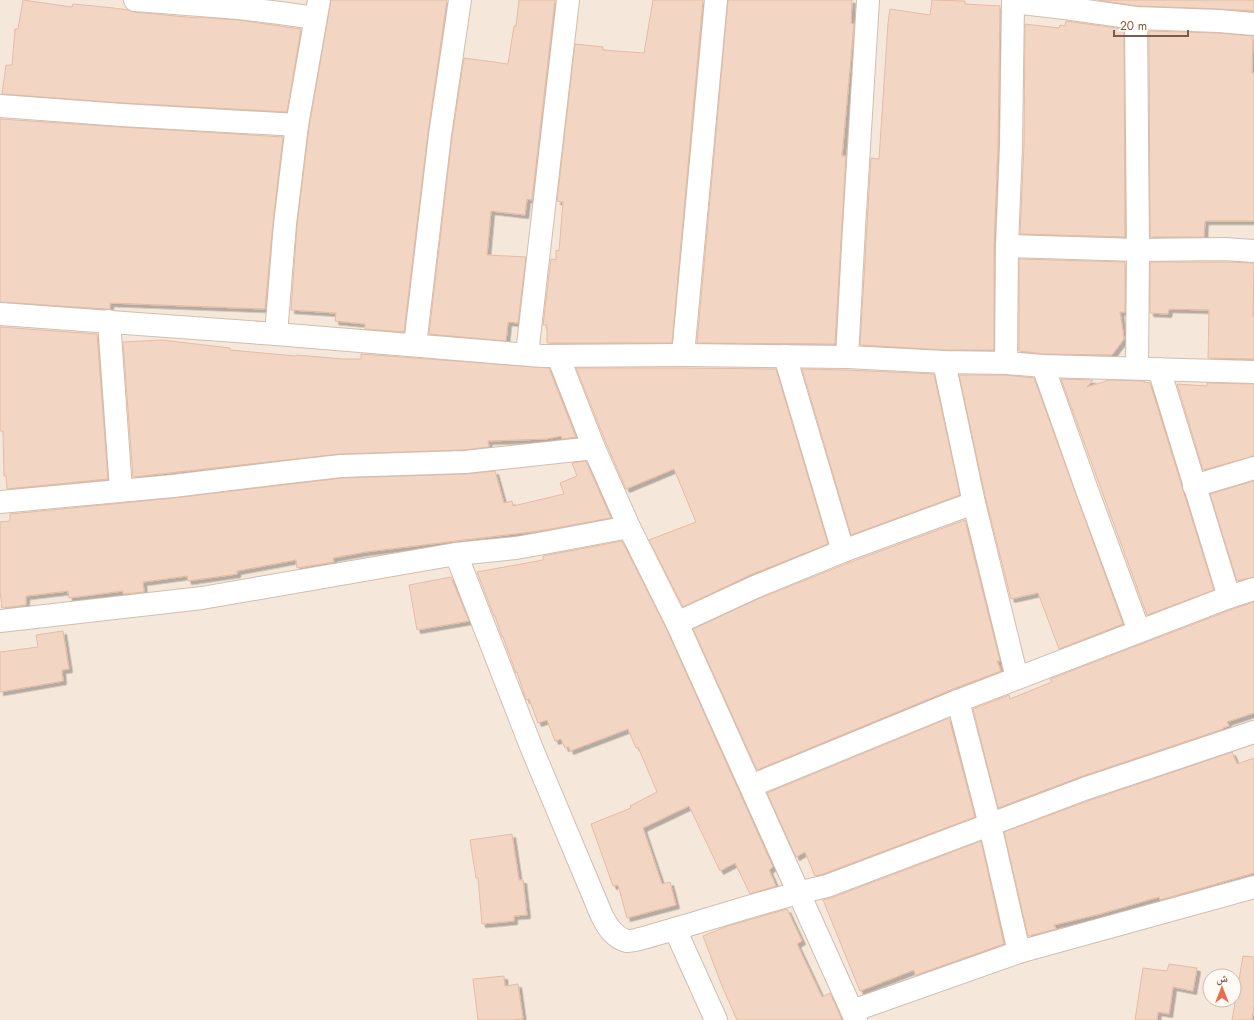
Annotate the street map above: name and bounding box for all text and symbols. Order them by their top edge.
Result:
scale bar [1114,12,1188,38]
text: 20 m [1120,17,1147,35]
north arrow [1202,968,1242,1008]
text: ش [1216,970,1228,986]

